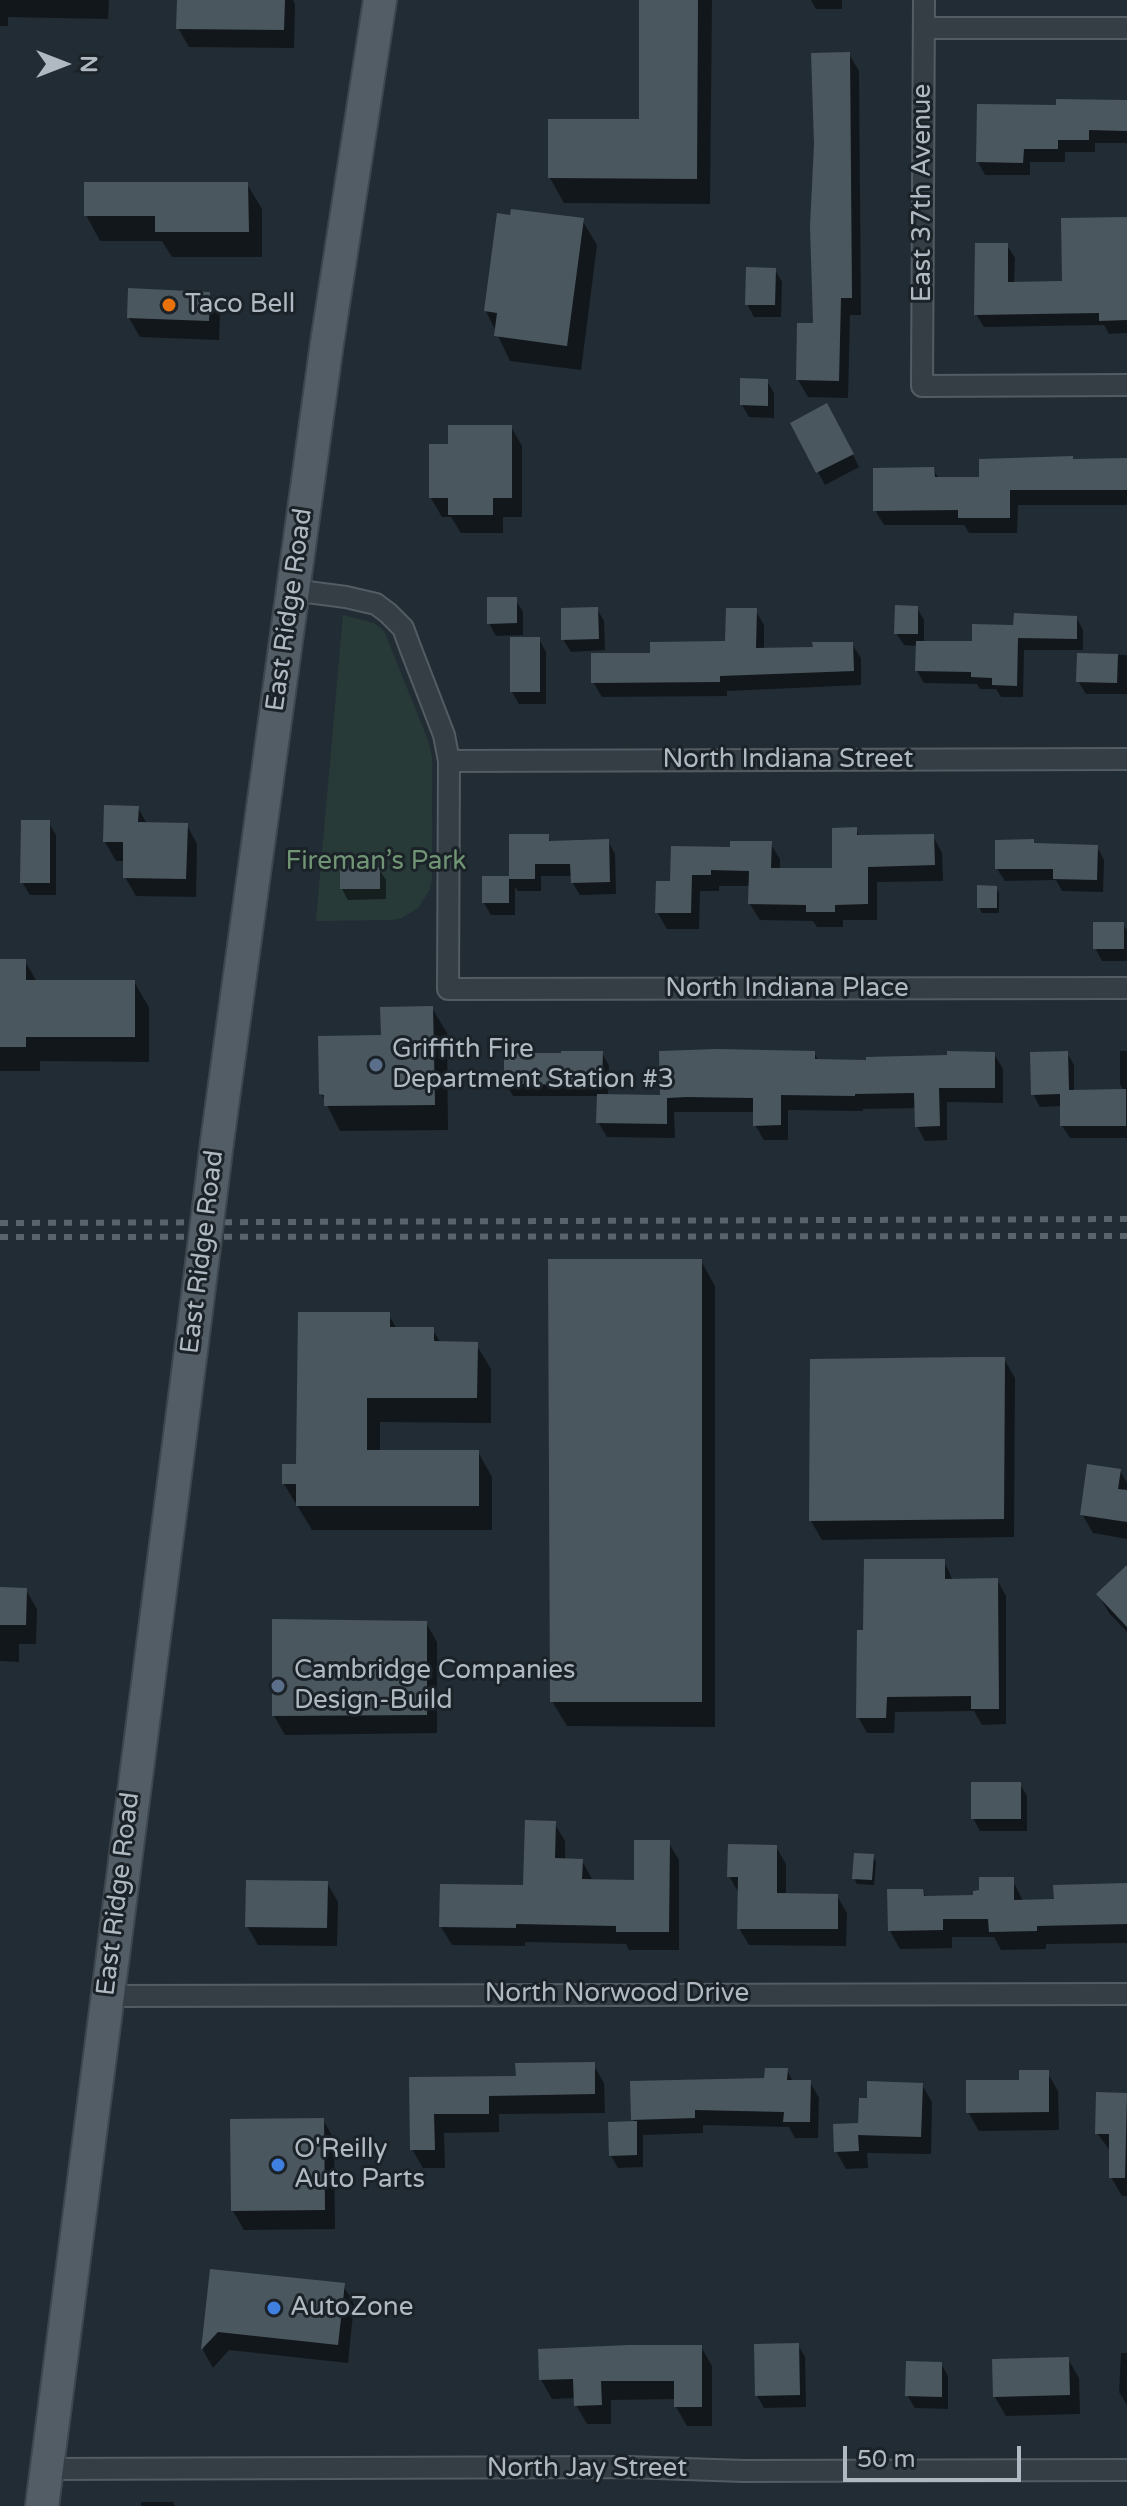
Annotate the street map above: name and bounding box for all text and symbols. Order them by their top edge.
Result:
north arrow [24,24,104,104]
text: N [75,55,101,73]
street label: East 37th Avenue [907,84,939,302]
place label: Taco Bell [185,289,295,321]
marker: Taco Bell [160,296,178,314]
street label: East Ridge Road [260,506,320,714]
street label: North Indiana Street [663,744,913,776]
park label: Fireman’s Park [286,846,466,878]
street label: North Indiana Place [665,973,909,1005]
place label: Griffith Fire Department Station #3 [392,1034,674,1096]
marker: Griffith Fire Department Station #3 [367,1056,385,1074]
street label: East Ridge Road [175,1149,231,1355]
place label: Cambridge Companies Design-Build [294,1655,576,1716]
marker: Cambridge Companies Design-Build [269,1677,287,1695]
street label: East Ridge Road [91,1791,147,1997]
street label: North Norwood Drive [485,1978,749,2010]
place label: O'Reilly Auto Parts [294,2134,425,2196]
marker: O'Reilly Auto Parts [269,2156,287,2174]
place label: AutoZone [290,2292,413,2324]
marker: AutoZone [265,2299,283,2317]
scale bar [847,2430,1025,2480]
text: 50 m [857,2445,915,2474]
street label: North Jay Street [487,2453,687,2485]

